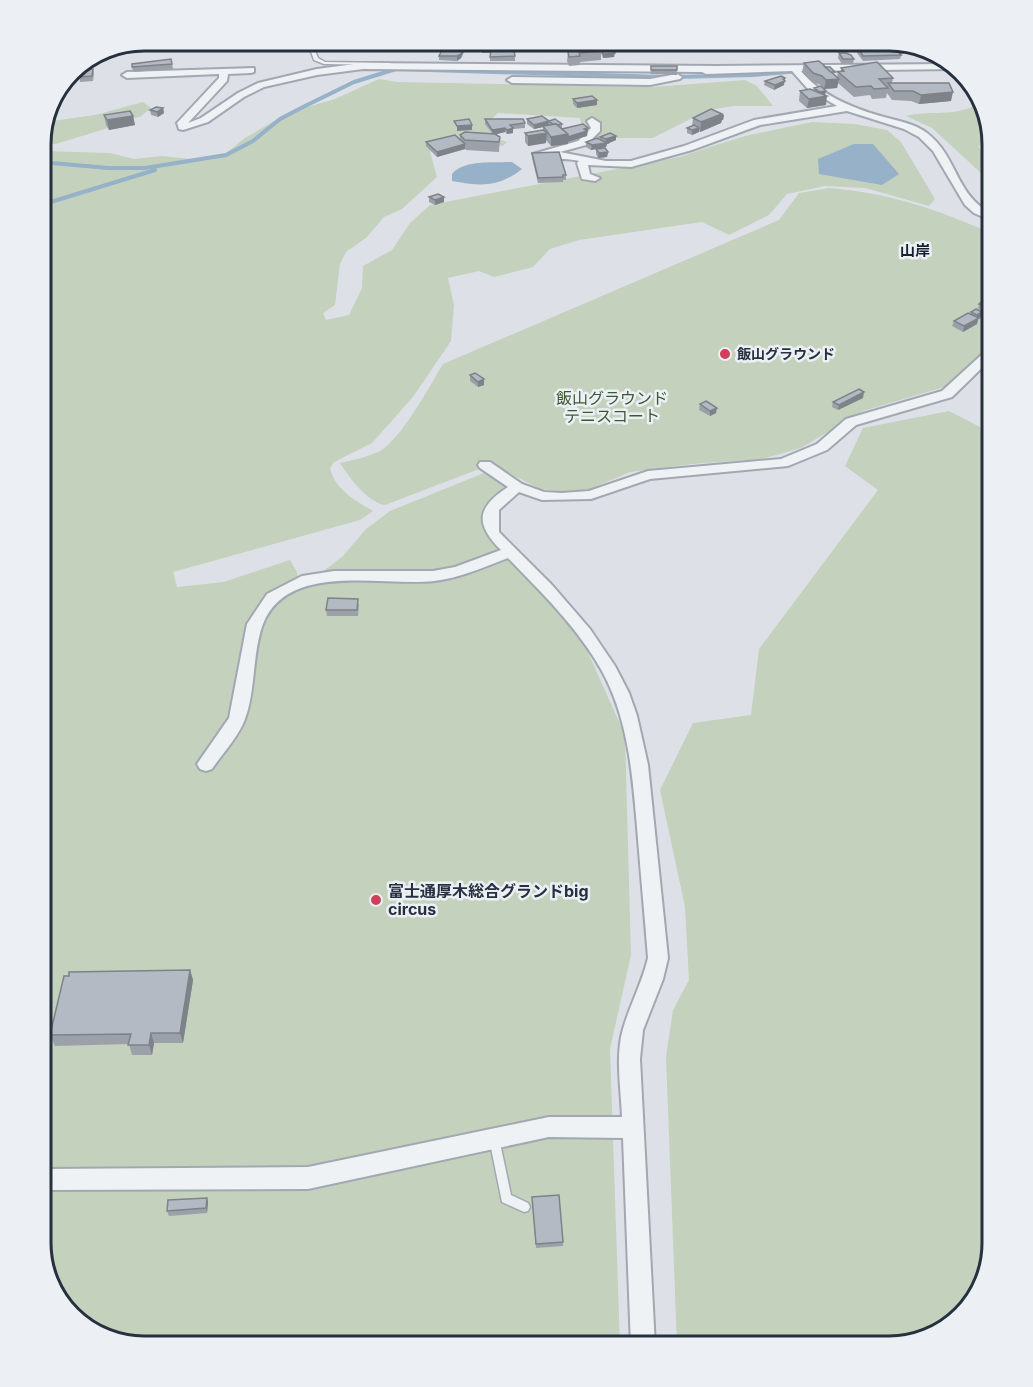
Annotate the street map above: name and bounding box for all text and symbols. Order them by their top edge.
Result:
district label: 山岸 [900,241,930,260]
place label: 飯山グラウンド [737,345,835,362]
marker: 飯山グラウンド [718,347,732,361]
park label: 飯山グラウンド テニスコート [556,388,668,426]
place label: 富士通厚木総合グランドbig circus [388,881,589,919]
marker: 富士通厚木総合グランドbig circus [369,893,383,907]

